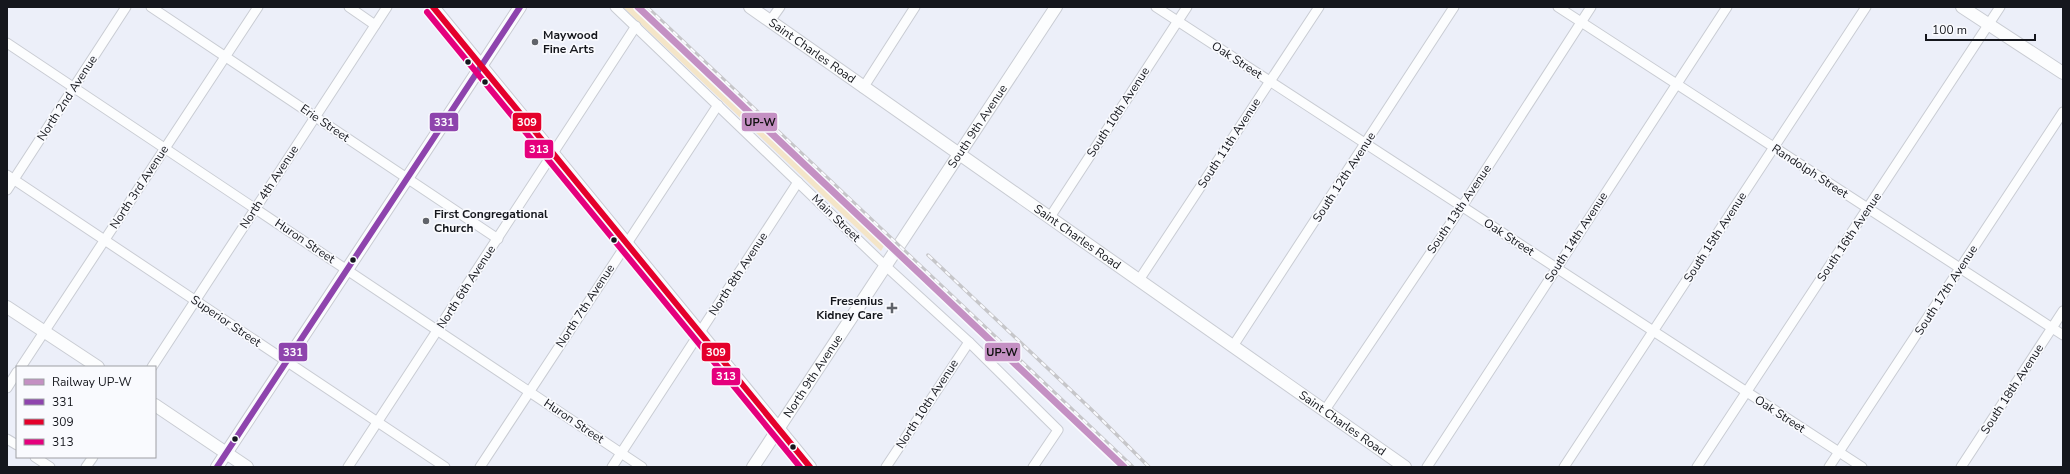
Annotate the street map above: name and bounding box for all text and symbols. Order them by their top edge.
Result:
street label: Saint Charles Road [765,15,859,87]
scale bar [1926,16,2035,42]
text: 100 m [1932,22,1967,38]
place label: Maywood Fine Arts [543,27,598,57]
marker: Maywood Fine Arts [530,37,540,47]
street label: Oak Street [1209,38,1266,83]
street label: North 2nd Avenue [33,52,101,144]
unlabelled marker [463,57,473,67]
street label: South 10th Avenue [1083,64,1153,160]
unlabelled marker [480,77,490,87]
street label: South 9th Avenue [944,81,1011,171]
street label: South 11th Avenue [1194,95,1264,191]
street label: Erie Street [297,101,353,146]
line badge: 331 [429,112,459,132]
line badge: 309 [512,112,542,132]
line badge: UP-W [741,112,778,132]
text: 331 [434,115,454,130]
text: 309 [517,115,537,130]
text: UP-W [744,115,776,130]
street label: South 12th Avenue [1309,129,1379,225]
line badge: 313 [524,139,554,159]
street label: Randolph Street [1769,140,1852,202]
street label: North 3rd Avenue [106,142,172,232]
street label: North 4th Avenue [236,142,302,232]
text: 313 [529,142,549,157]
street label: South 13th Avenue [1423,161,1495,257]
street label: South 14th Avenue [1541,189,1611,285]
street label: South 15th Avenue [1680,189,1750,285]
street label: South 16th Avenue [1813,189,1885,285]
street label: Main Street [808,191,864,246]
street label: Saint Charles Road [1031,201,1124,273]
place label: First Congregational Church [434,206,548,236]
street label: Huron Street [272,215,339,267]
street label: Oak Street [1481,215,1538,260]
marker: First Congregational Church [421,216,431,226]
street label: North 8th Avenue [705,229,771,319]
unlabelled marker [609,235,619,245]
street label: North 6th Avenue [433,242,499,332]
street label: South 17th Avenue [1911,242,1981,338]
unlabelled marker [348,255,358,265]
street label: North 7th Avenue [552,261,618,351]
street label: Superior Street [188,292,265,351]
place label: Fresenius Kidney Care [816,293,883,323]
marker: Fresenius Kidney Care [886,302,898,314]
street label: North 9th Avenue [780,331,846,421]
street label: South 18th Avenue [1977,341,2047,437]
line badge: 331 [278,342,308,362]
line badge: 309 [701,342,731,362]
line badge: UP-W [984,342,1021,362]
text: 331 [283,345,303,360]
text: 309 [706,345,726,360]
text: UP-W [986,345,1018,360]
street label: North 10th Avenue [892,356,962,452]
legend [16,366,156,458]
line badge: 313 [711,367,741,386]
text: 313 [716,369,736,384]
text: Railway UP-W [52,374,132,390]
street label: Saint Charles Road [1296,387,1389,459]
street label: Oak Street [1752,392,1809,437]
text: 331 [52,394,74,410]
street label: Huron Street [541,395,608,447]
text: 309 [52,414,74,430]
text: 313 [52,434,74,450]
unlabelled marker [230,434,240,444]
unlabelled marker [788,442,798,452]

